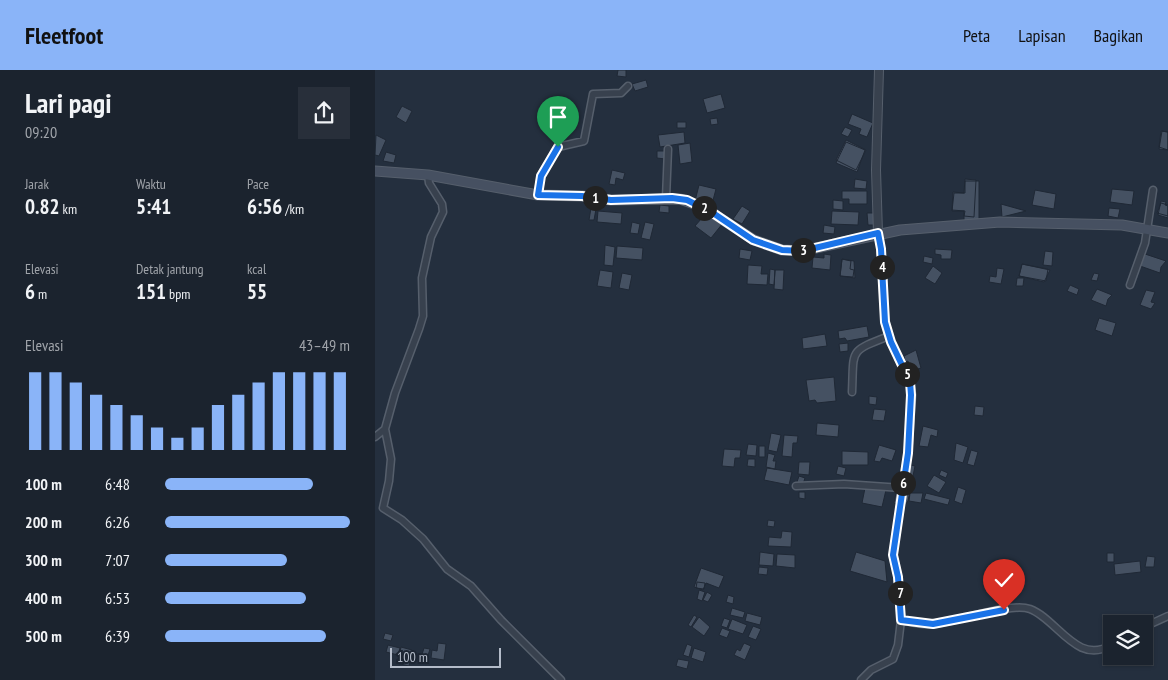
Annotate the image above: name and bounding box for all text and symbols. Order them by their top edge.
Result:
text: Fleetfoot [25,20,103,51]
text: Peta [963,24,990,47]
text: Lapisan [1018,24,1066,47]
text: Bagikan [1094,24,1143,47]
text: Lari pagi [25,84,111,121]
button: share [298,87,350,139]
pin [537,96,579,147]
icon: arrive [544,103,572,131]
text: 09:20 [25,122,57,142]
text: Jarak [25,175,49,193]
text: Waktu [136,175,166,193]
text: Pace [247,175,269,193]
pin: 1 [583,186,607,210]
text: 1 [592,189,599,207]
text: 0.82 [25,193,60,220]
text: 5:41 [136,193,171,220]
text: 6:56 [247,193,282,220]
pin: 2 [691,196,717,220]
text: 2 [701,199,708,217]
text: km [60,200,77,218]
text: /km [282,200,304,218]
pin: 3 [791,238,815,262]
text: 3 [800,241,807,259]
pin: 4 [869,254,895,280]
text: 4 [879,258,886,276]
text: Elevasi [25,260,59,278]
text: Detak jantung [136,260,204,278]
text: kcal [247,260,266,278]
text: 6 [25,278,35,305]
text: 151 [136,278,166,305]
text: 55 [247,278,267,305]
text: m [35,285,47,303]
text: bpm [166,285,190,303]
text: Elevasi [25,335,63,355]
text: 43–49 m [299,335,350,355]
pin: 5 [895,362,919,386]
text: 5 [904,365,911,383]
pin: 6 [891,470,915,496]
text: 100 m [25,474,62,494]
text: 6:48 [105,474,130,494]
text: 6 [900,474,907,492]
text: 200 m [25,512,62,532]
text: 6:26 [105,512,130,532]
text: 300 m [25,550,62,570]
text: 7:07 [105,550,130,570]
pin [983,559,1025,610]
icon: check [990,566,1018,594]
pin: 7 [887,580,913,606]
text: 7 [897,584,904,602]
text: 400 m [25,588,62,608]
text: 6:53 [105,588,130,608]
map controls [1103,615,1153,665]
button: layers [1103,615,1153,665]
text: 500 m [25,626,62,646]
text: 6:39 [105,626,130,646]
scale bar [390,645,501,668]
text: 100 m [397,648,428,666]

